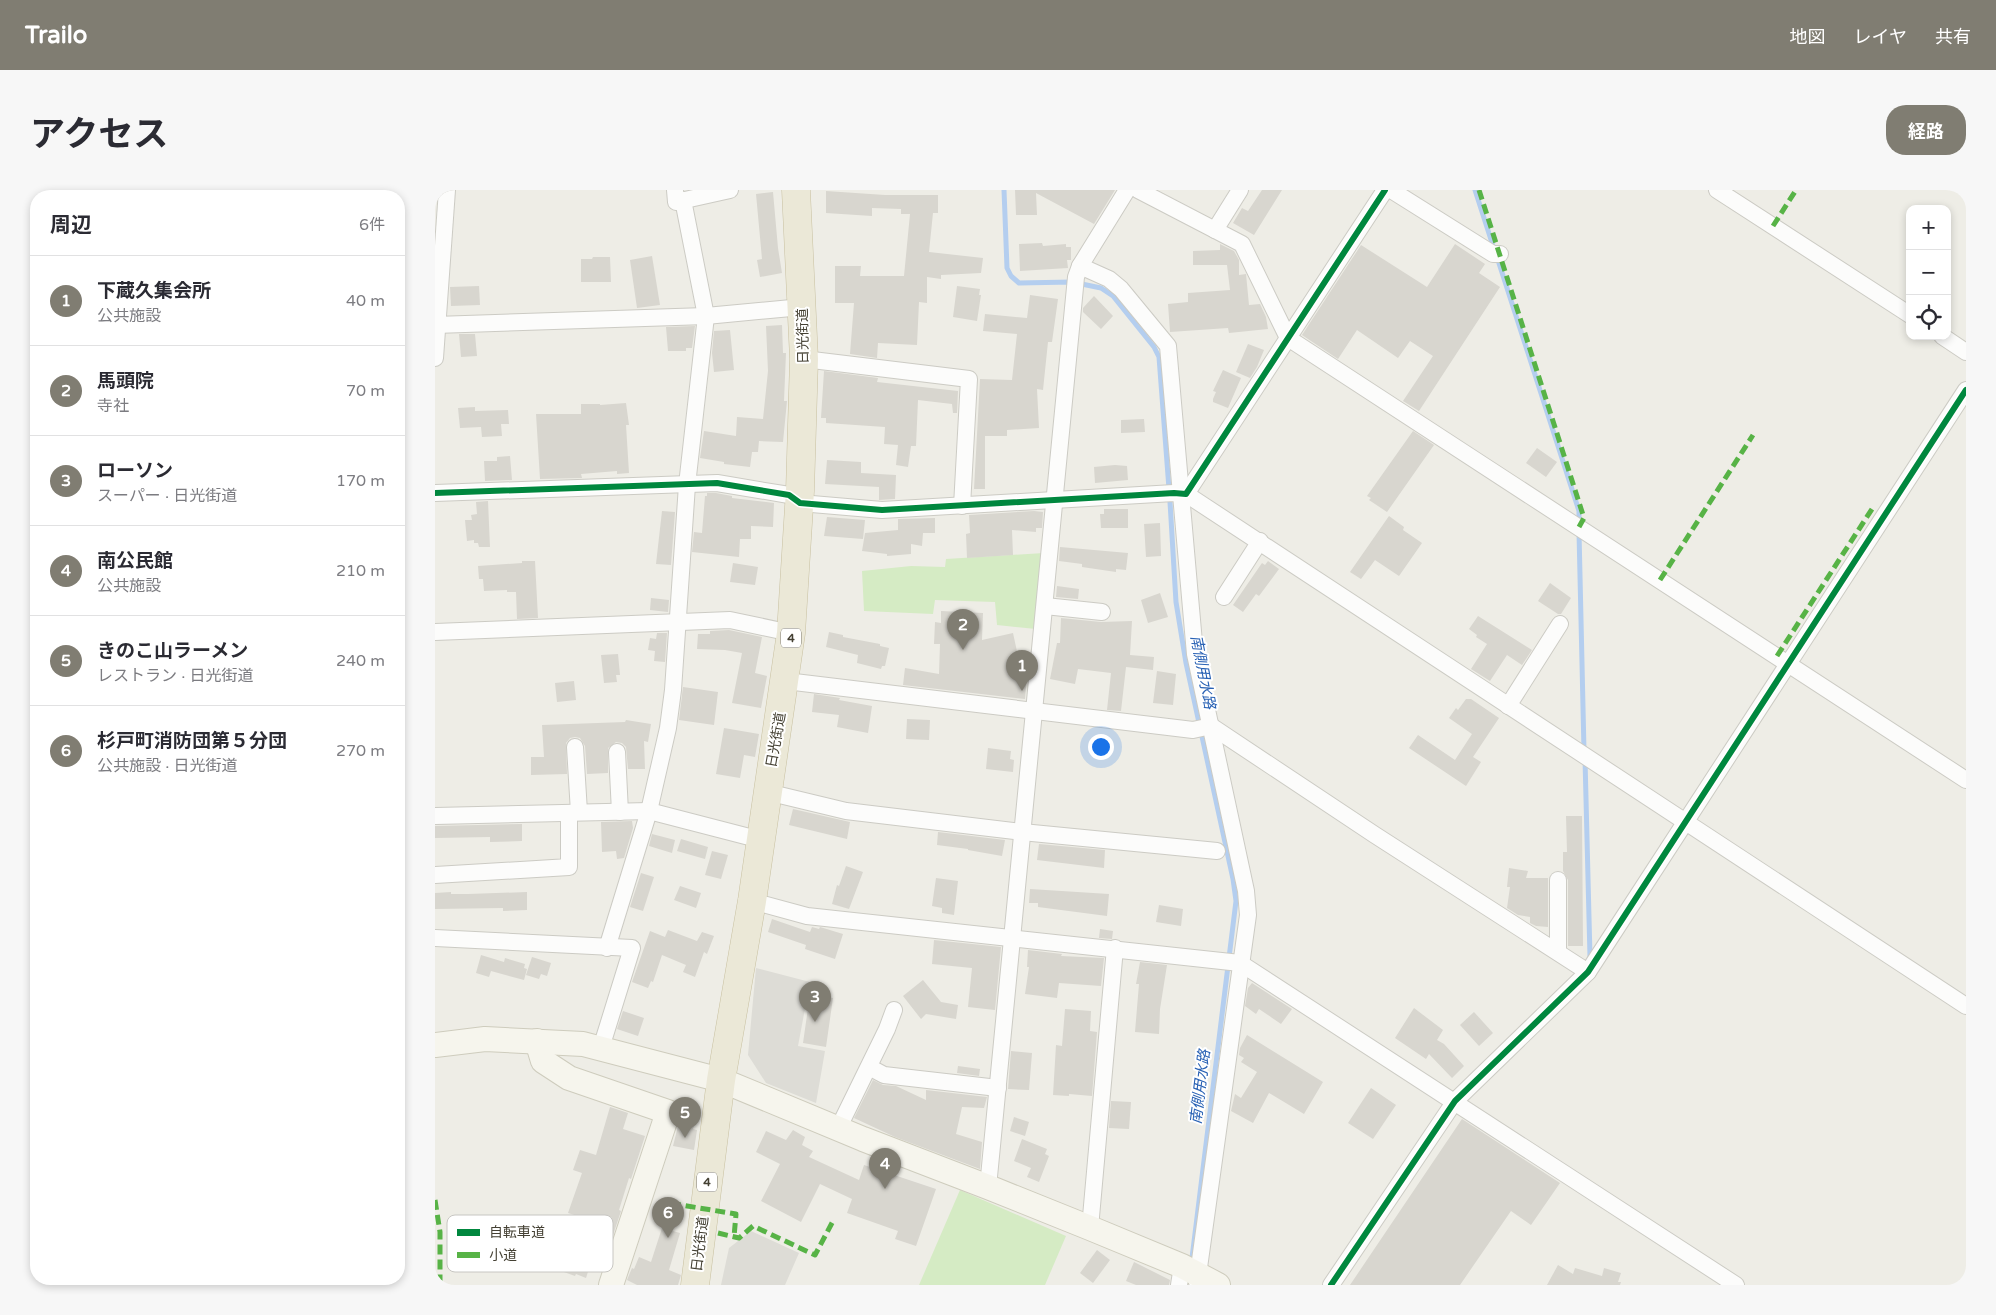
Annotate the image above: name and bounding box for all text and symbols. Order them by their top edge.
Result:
text: Trailo [25,21,87,50]
text: 地図 [1790,26,1826,48]
text: レイヤ [1854,26,1907,48]
text: 共有 [1935,26,1971,48]
button: 経路 [1886,105,1966,155]
text: アクセス [30,114,168,156]
map controls [1906,205,1951,340]
button: + [1906,205,1951,250]
text: 周辺 [50,213,92,238]
text: 6件 [359,215,385,235]
button: − [1906,250,1951,295]
text: 下蔵久集会所 [97,280,211,302]
text: 1 [61,291,71,311]
text: 40 m [346,291,385,311]
button: locate [1906,295,1951,340]
text: 公共施設 [97,306,161,326]
street label: 日光街道 [794,308,812,364]
text: 馬頭院 [97,370,154,392]
text: 2 [61,381,71,401]
text: 70 m [346,381,385,401]
text: 寺社 [97,396,129,416]
text: ローソン [97,460,173,482]
text: 3 [61,471,71,491]
text: 170 m [336,471,385,491]
text: スーパー · 日光街道 [97,486,237,506]
text: 南公民館 [97,550,173,572]
text: 4 [61,561,71,581]
text: 210 m [336,561,385,581]
text: 公共施設 [97,576,161,596]
pin: 2 [947,609,979,650]
road number: 4 [781,628,801,648]
water label: 南側用水路 [1187,633,1219,712]
text: きのこ山ラーメン [97,640,248,662]
pin: 1 [1006,650,1038,691]
text: 5 [61,651,71,671]
text: 240 m [336,651,385,671]
text: レストラン · 日光街道 [97,666,253,686]
street label: 日光街道 [763,711,789,769]
text: 杉戸町消防団第５分団 [97,730,287,752]
your location [1088,734,1114,760]
text: 6 [61,741,71,761]
text: 270 m [336,741,385,761]
text: 公共施設 · 日光街道 [97,756,237,776]
pin: 3 [799,981,831,1022]
water label: 南側用水路 [1186,1047,1214,1125]
pin: 5 [669,1097,701,1138]
pin: 4 [869,1148,901,1189]
road number: 4 [697,1172,717,1192]
pin: 6 [652,1197,684,1238]
legend [447,1215,613,1272]
street label: 日光街道 [688,1215,712,1273]
text: 自転車道 [489,1224,545,1241]
text: 小道 [489,1247,517,1264]

